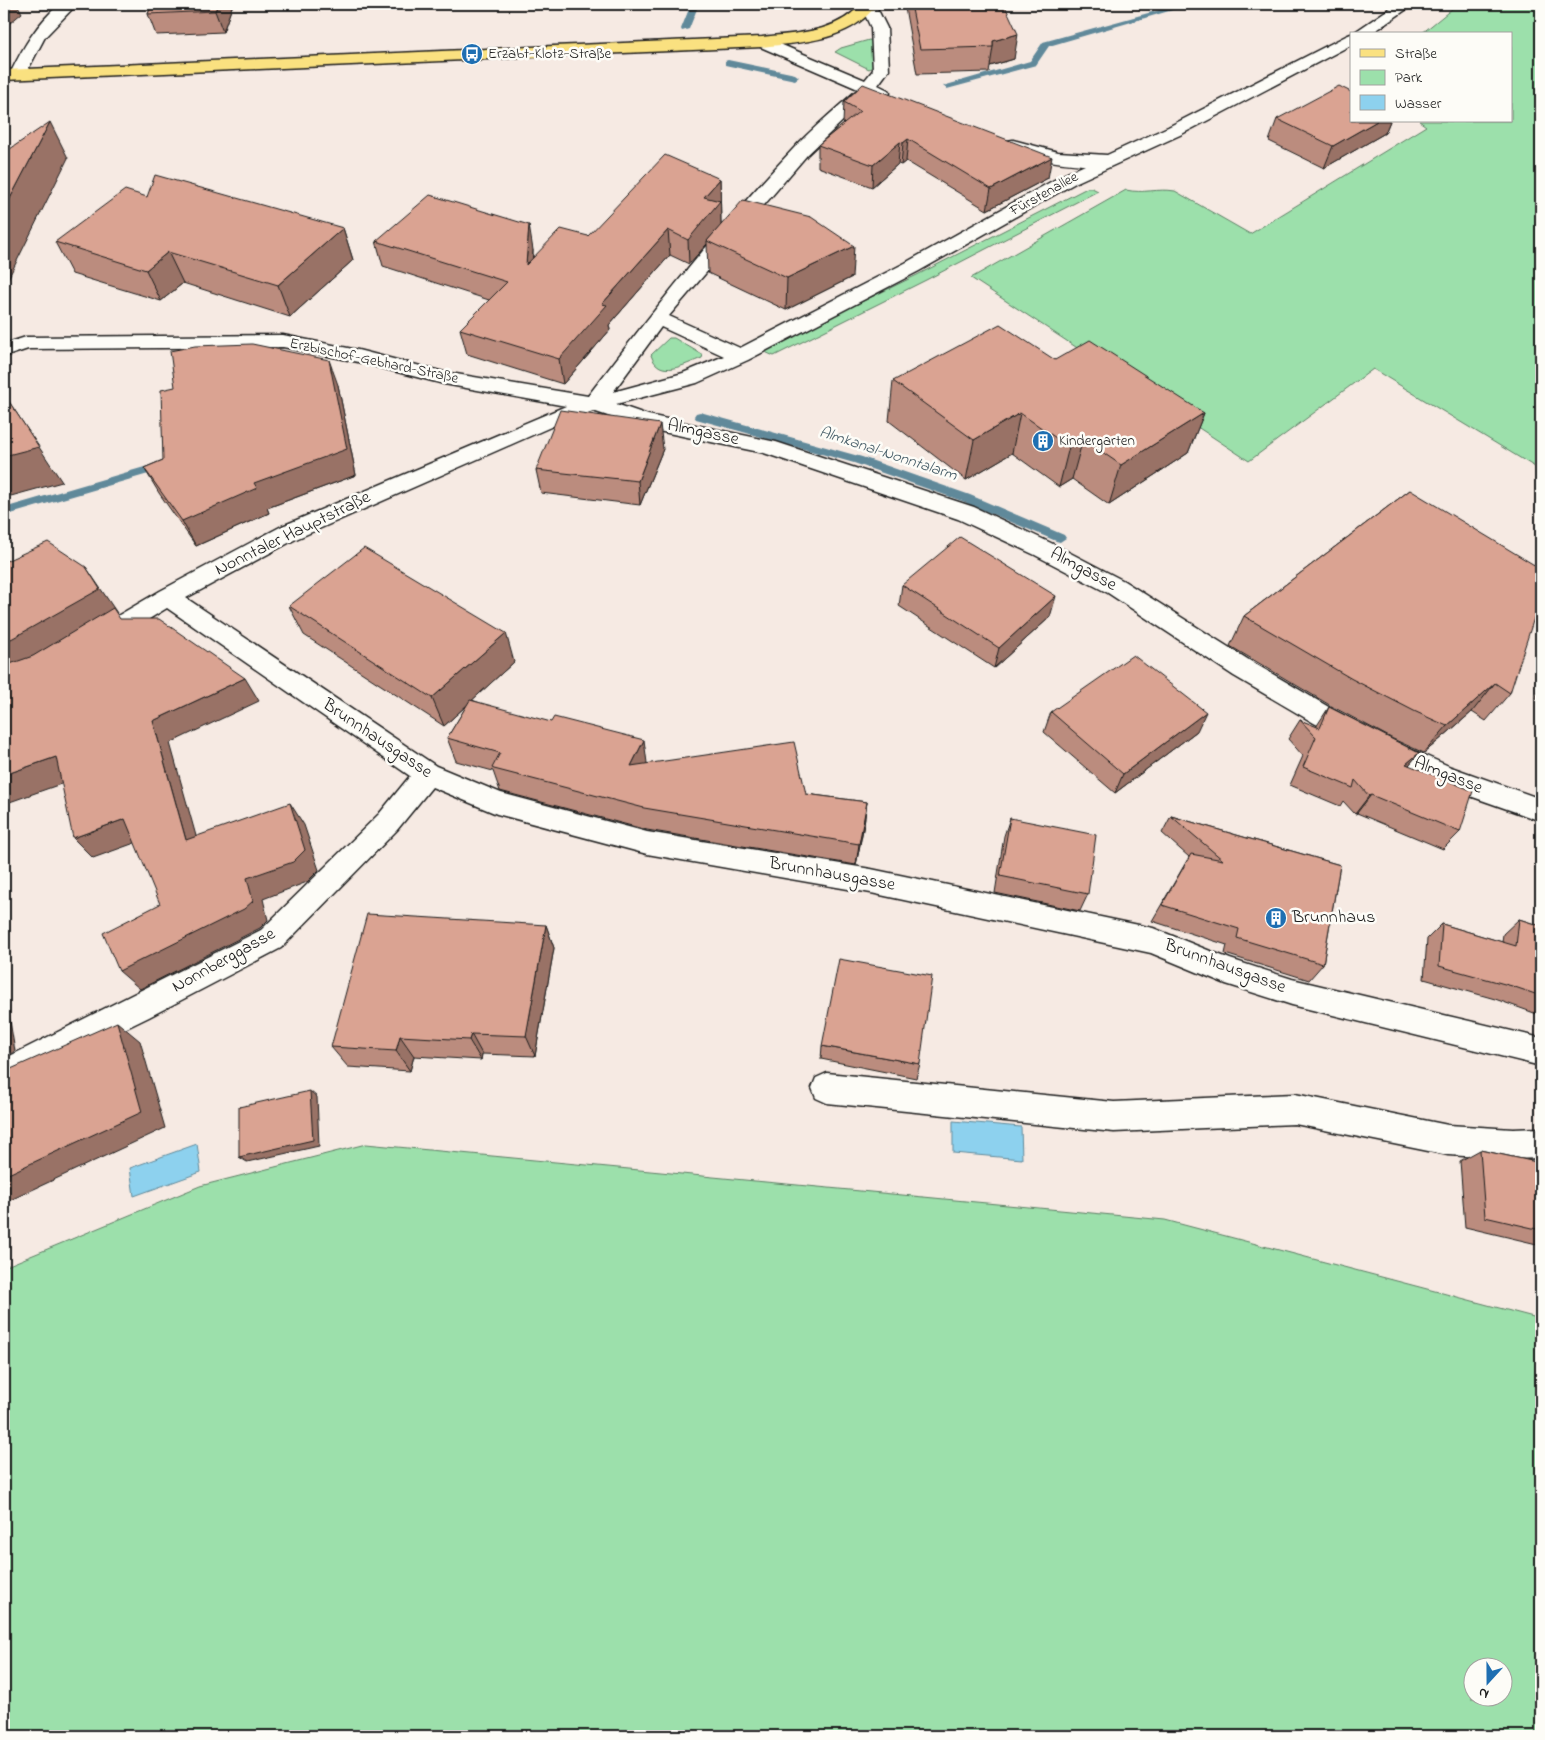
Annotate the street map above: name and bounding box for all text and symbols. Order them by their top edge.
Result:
legend [1350,32,1512,122]
bus stop icon: Erzabt-Klotz-Straße [460,42,484,66]
place label: Erzabt-Klotz-Straße [488,43,612,65]
text: Straße [1395,43,1437,65]
text: Park [1395,67,1423,89]
text: Wasser [1395,93,1442,115]
street label: Fürstenallee [1005,166,1082,222]
street label: Erzbischof-Gebhard-Straße [288,332,461,390]
street label: Almgasse [665,413,742,454]
water label: Almkanal-Nonntalarm [816,420,960,488]
building icon: Kindergarten [1031,429,1055,453]
place label: Kindergarten [1059,430,1135,453]
street label: Nonntaler Hauptstraße [211,485,376,583]
street label: Almgasse [1045,542,1122,600]
street label: Brunnhausgasse [315,692,438,787]
street label: Almgasse [1409,750,1487,803]
street label: Brunnhausgasse [766,851,898,900]
place label: Brunnhaus [1291,905,1375,931]
building icon: Brunnhaus [1264,906,1288,930]
street label: Nonnberggasse [168,921,282,1001]
street label: Brunnhausgasse [1159,933,1290,1002]
north arrow [1462,1658,1512,1708]
text: N [1476,1681,1492,1704]

